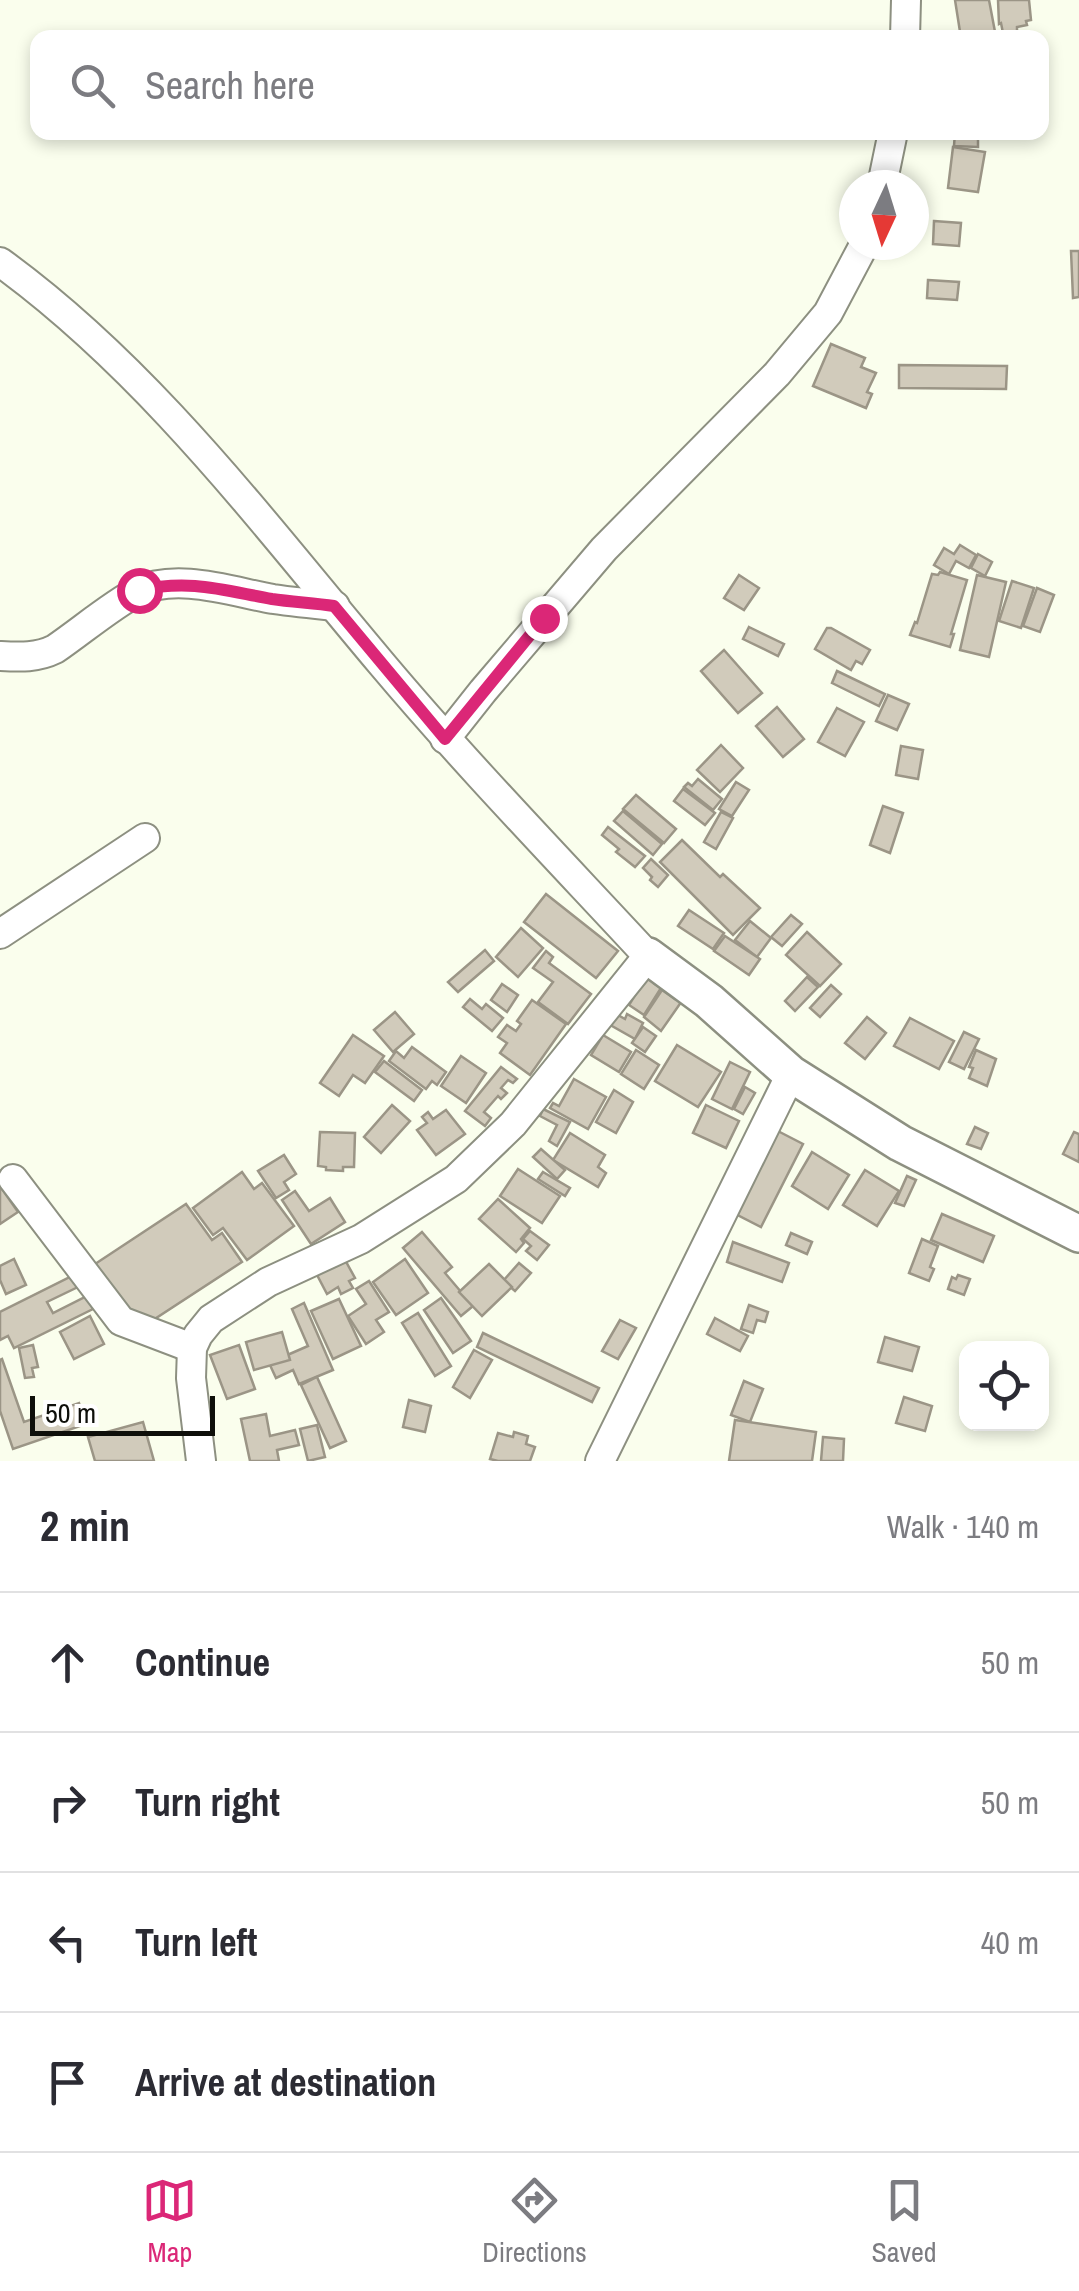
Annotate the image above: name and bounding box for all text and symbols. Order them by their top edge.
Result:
search box [30,30,1049,140]
icon: search [65,58,120,113]
text: Search here [145,60,315,111]
north arrow [839,170,929,260]
route start [117,568,163,614]
route end [522,596,568,642]
map controls [959,1341,1049,1431]
button: locate [959,1341,1049,1431]
scale bar [30,1391,215,1436]
text: 50 m [45,1394,96,1432]
text: 2 min [40,1498,130,1554]
text: Walk · 140 m [887,1505,1039,1548]
icon: ahead [40,1635,95,1690]
text: Continue [135,1637,270,1688]
text: 50 m [981,1641,1039,1684]
icon: right [40,1775,95,1830]
text: Turn right [135,1777,280,1828]
text: 50 m [981,1781,1039,1824]
icon: left [40,1915,95,1970]
text: Turn left [135,1917,257,1968]
text: 40 m [981,1921,1039,1964]
icon: arrive [40,2055,95,2110]
text: Arrive at destination [135,2057,436,2108]
tab: Map [142,2173,197,2271]
tab: Directions [482,2173,587,2271]
tab: Saved [872,2173,937,2271]

